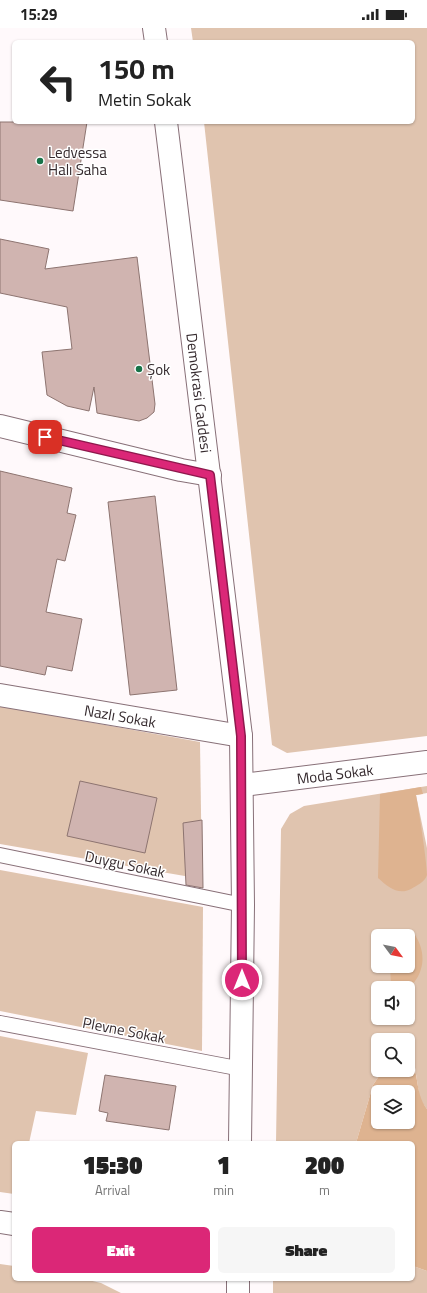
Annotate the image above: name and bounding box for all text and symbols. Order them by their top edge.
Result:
text: 15:29 [20,3,57,26]
text: 150 m [98,47,175,90]
icon: left [32,56,84,108]
text: Metin Sokak [98,86,191,113]
place label: Ledvessa Halı Saha [48,141,107,181]
marker: Ledvessa Halı Saha [35,156,45,166]
street label: Demokrasi Caddesi [180,332,218,454]
place label: Şok [147,358,170,381]
marker: Şok [134,364,144,374]
pin [28,420,62,454]
icon: arrive [34,426,56,448]
street label: Nazlı Sokak [82,698,158,734]
street label: Moda Sokak [295,758,375,790]
street label: Duygu Sokak [83,844,167,884]
north arrow [371,929,415,973]
map controls [371,929,415,1129]
position arrow [221,959,263,1001]
button: sound [371,981,415,1025]
street label: Plevne Sokak [81,1011,167,1049]
button: search [371,1033,415,1077]
button: layers [371,1085,415,1129]
text: 15:30 [83,1147,142,1183]
text: 1 [217,1147,230,1183]
text: 200 [305,1147,344,1183]
text: Arrival [95,1180,130,1200]
text: min [213,1180,234,1200]
text: m [319,1180,330,1200]
button: Exit [32,1227,210,1273]
button: Share [218,1227,395,1273]

